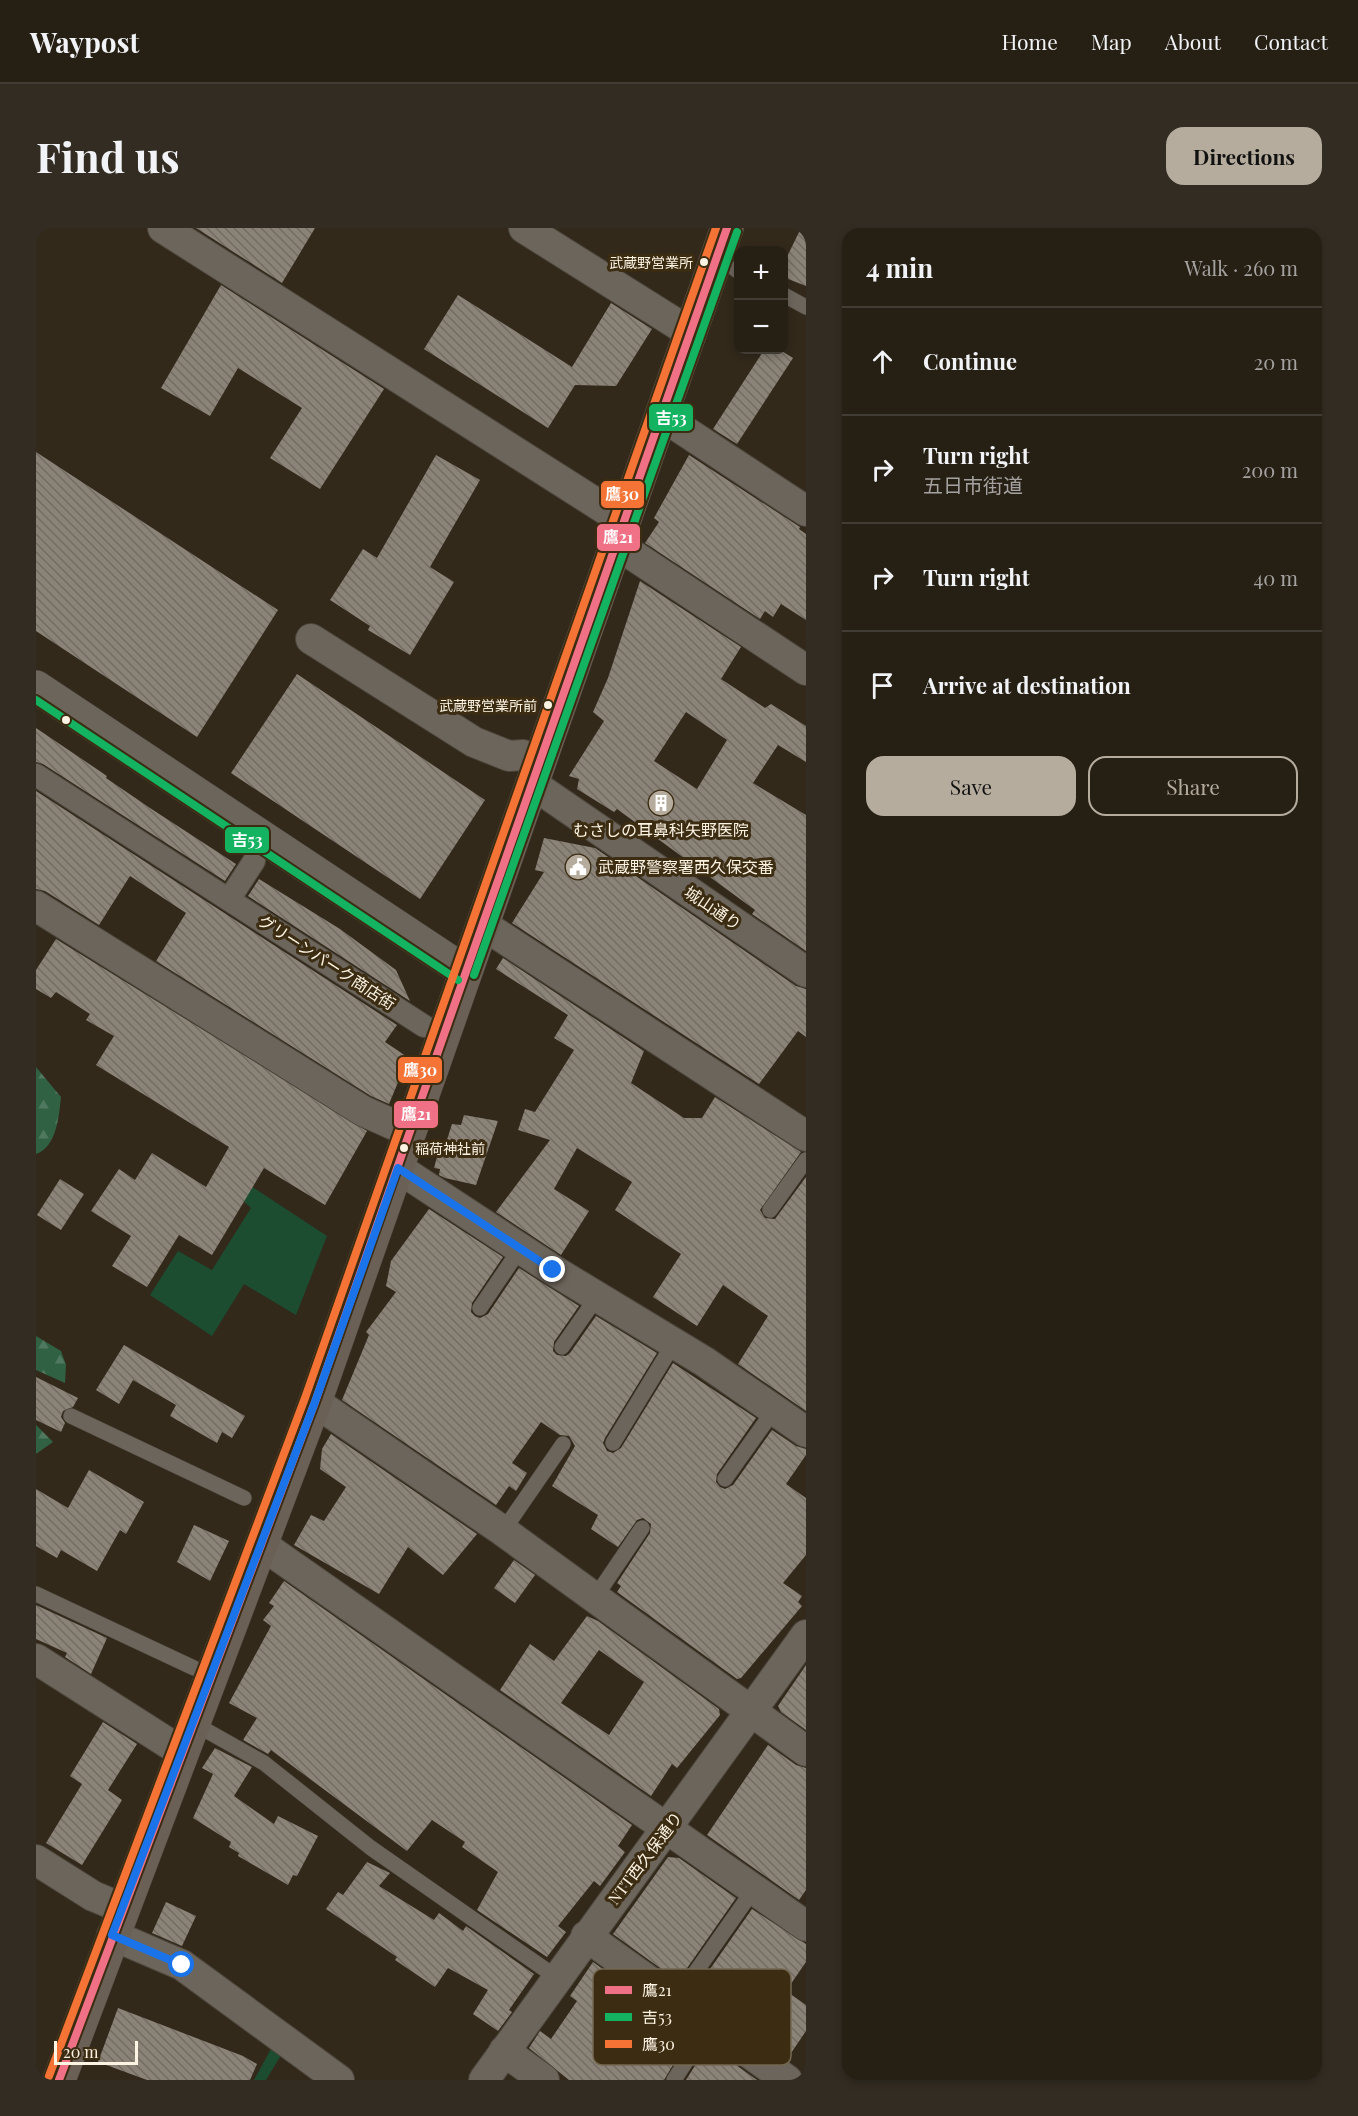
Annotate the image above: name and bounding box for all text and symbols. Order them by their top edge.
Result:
text: Waypost [30,23,139,60]
text: Home [1002,27,1058,55]
text: Map [1091,27,1132,55]
text: About [1165,27,1221,55]
text: Contact [1254,27,1328,55]
button: Directions [1166,127,1322,185]
text: Find us [36,128,180,184]
map controls [734,246,788,354]
button: + [734,246,788,300]
text: 4 min [866,250,933,285]
place label: 武蔵野営業所 [609,253,693,272]
text: Walk · 260 m [1185,254,1298,281]
marker: 武蔵野営業所 [698,256,710,268]
button: − [734,300,788,354]
icon: ahead [866,345,899,378]
text: Continue [923,346,1017,376]
text: 20 m [1254,348,1298,375]
line badge: 吉53 [648,403,694,432]
text: 吉53 [655,407,687,428]
text: Turn right [923,440,1029,470]
icon: right [866,453,899,486]
text: 200 m [1242,456,1298,483]
text: 五日市街道 [923,471,1023,498]
line badge: 鷹30 [600,480,645,509]
text: 鷹30 [605,483,639,504]
line badge: 鷹21 [596,523,641,552]
text: 鷹21 [603,526,633,547]
icon: right [866,561,899,594]
text: Turn right [923,562,1029,592]
text: 40 m [1253,564,1298,591]
icon: arrive [866,669,899,702]
text: Arrive at destination [923,670,1131,700]
place label: 武蔵野営業所前 [439,696,537,715]
marker: 武蔵野営業所前 [542,699,554,711]
unlabelled marker [60,714,72,726]
button: Save [866,756,1076,816]
button: Share [1088,756,1298,816]
building icon: むさしの耳鼻科矢野医院 [646,788,676,818]
place label: むさしの耳鼻科矢野医院 [573,819,749,840]
line badge: 吉53 [224,826,270,854]
text: 吉53 [231,829,263,850]
public building icon: 武蔵野警察署西久保交番 [563,852,593,882]
place label: 武蔵野警察署西久保交番 [598,856,774,877]
street label: 城山通り [681,881,746,934]
street label: グリーンパーク商店街 [255,909,400,1014]
line badge: 鷹30 [397,1056,443,1084]
text: 鷹30 [403,1059,437,1080]
line badge: 鷹21 [393,1100,439,1129]
text: 鷹21 [401,1103,431,1124]
place label: 稲荷神社前 [415,1139,485,1158]
marker: 稲荷神社前 [398,1142,410,1154]
route end [539,1256,565,1282]
street label: NTT西久保通り [603,1807,686,1908]
route start [168,1951,194,1977]
legend [593,1969,791,2065]
text: 鷹21 [642,1979,672,2000]
text: 吉53 [642,2006,672,2027]
text: 鷹30 [642,2033,675,2054]
scale bar [54,2038,138,2066]
text: 20 m [63,2041,98,2062]

